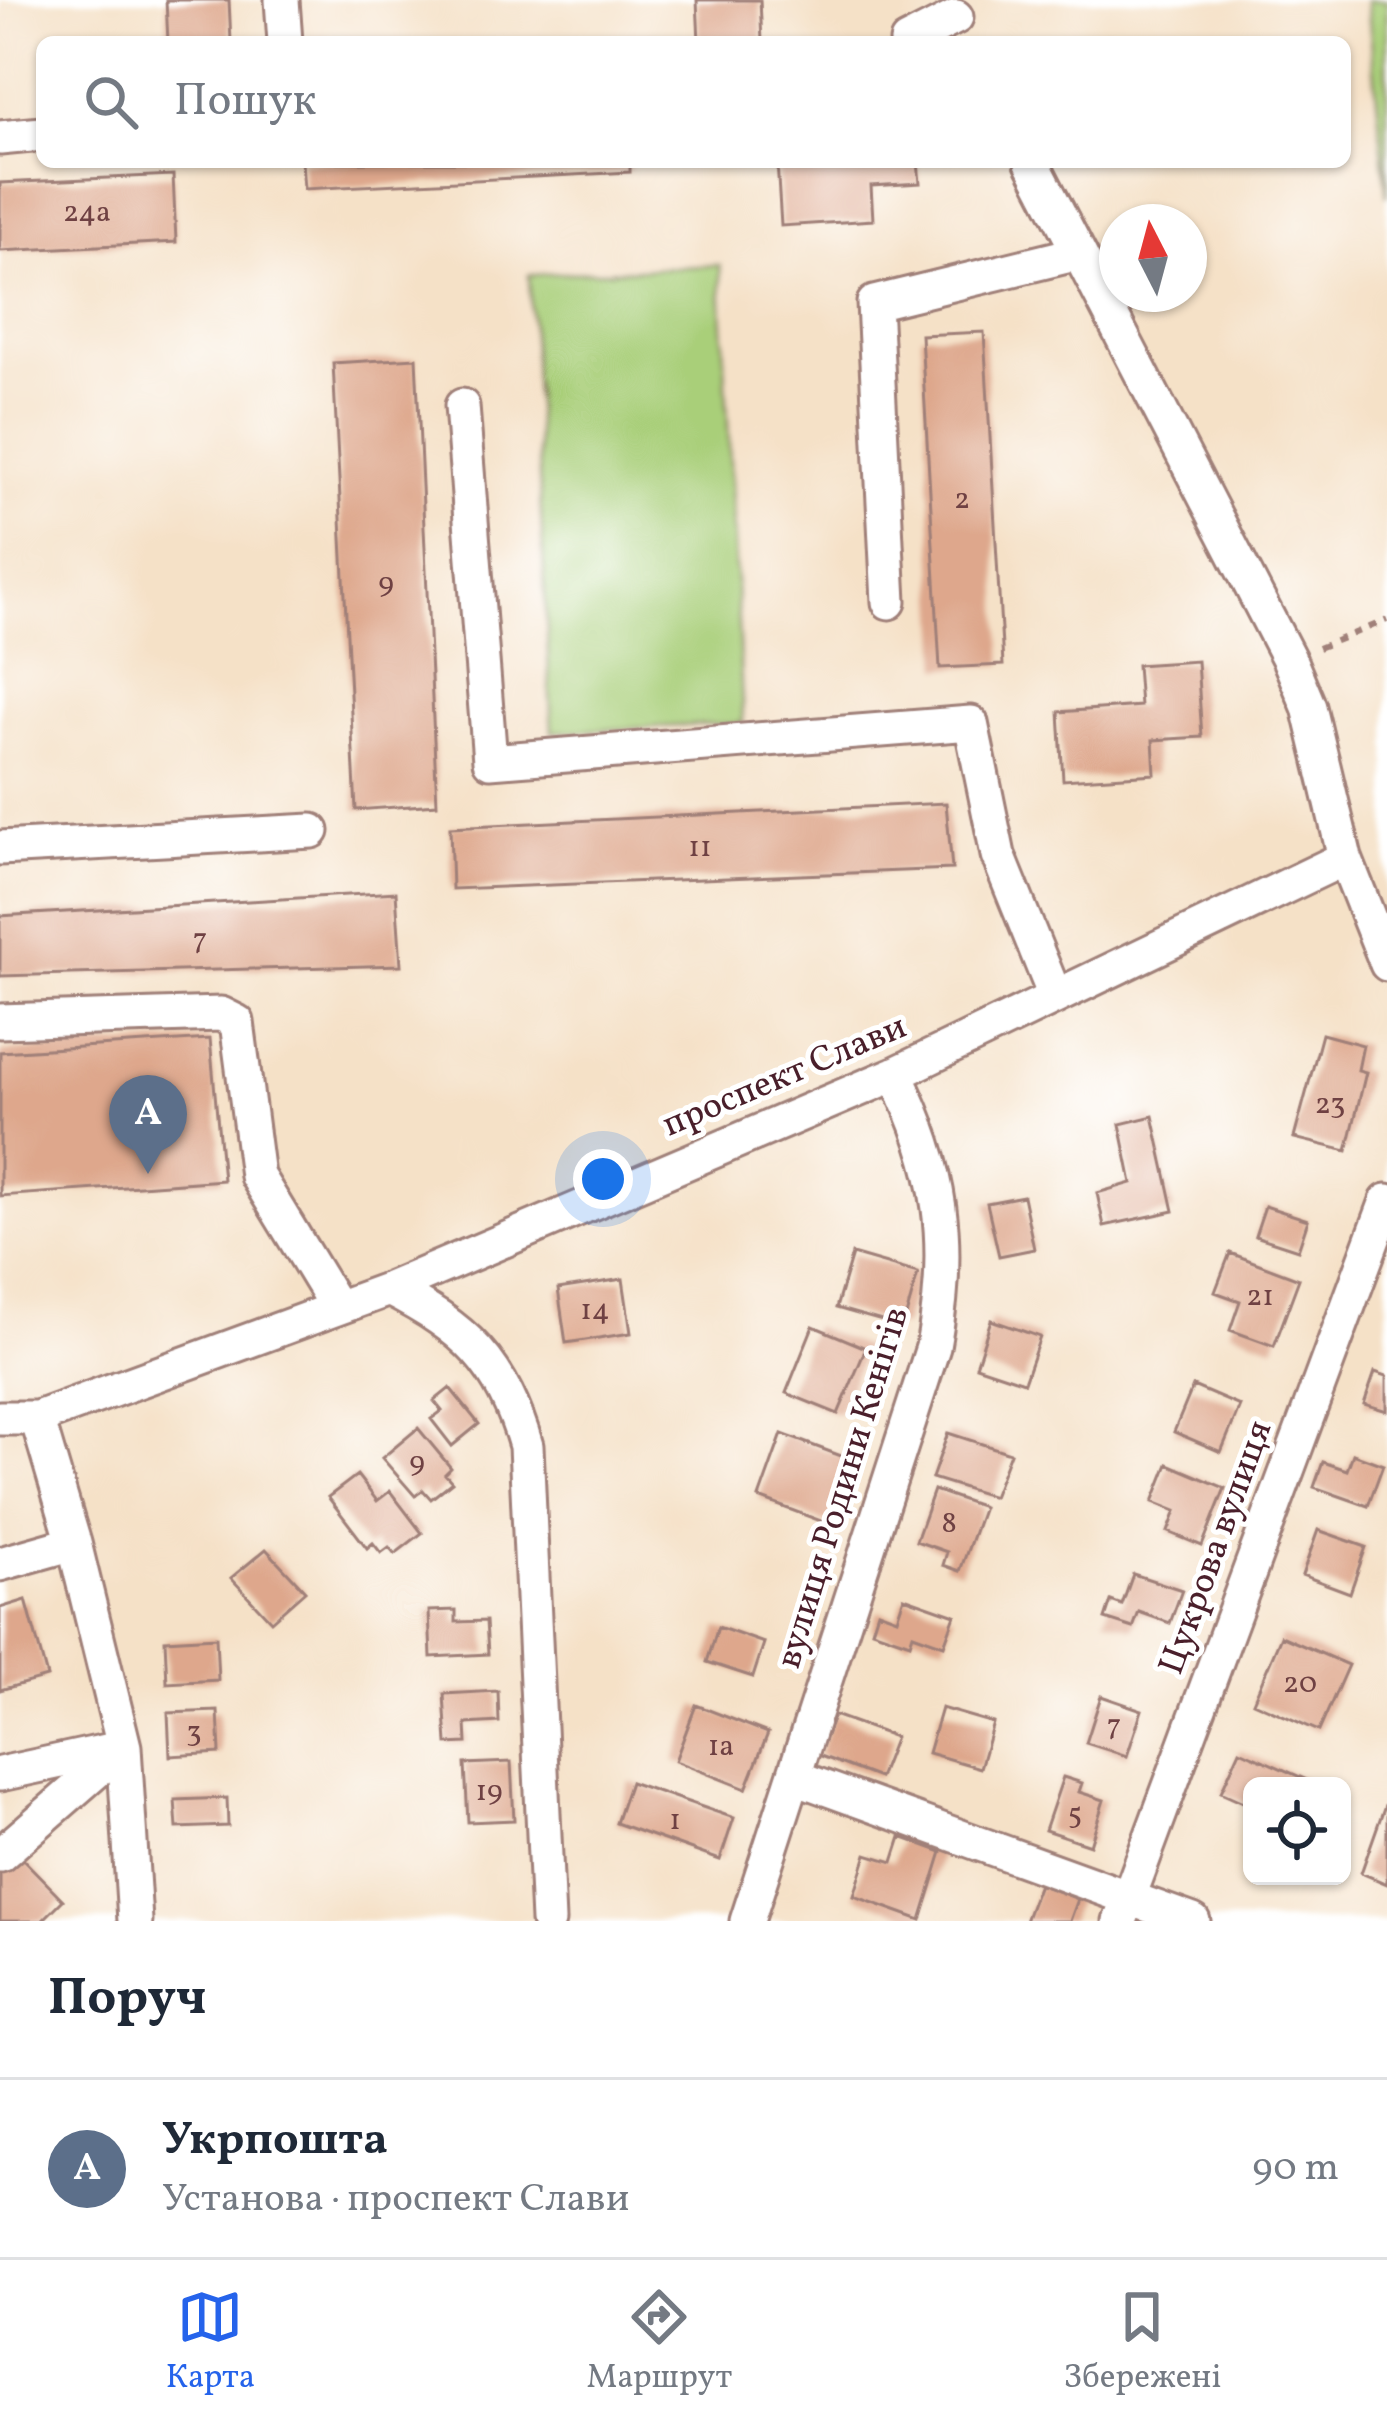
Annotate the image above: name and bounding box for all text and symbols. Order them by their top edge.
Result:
search box [36,36,1351,168]
icon: search [78,69,144,135]
text: Пошук [174,71,317,134]
house number: 24а [63,192,111,234]
north arrow [1099,204,1207,312]
house number: 2 [954,479,970,521]
house number: 9 [378,563,394,605]
house number: 11 [688,827,712,869]
house number: 7 [193,919,207,961]
street label: проспект Слави [655,1003,915,1151]
pin: A [109,1075,187,1174]
house number: 23 [1315,1084,1345,1126]
your location [573,1149,633,1209]
house number: 21 [1246,1276,1274,1318]
house number: 14 [580,1290,610,1332]
street label: вулиця Родини Кенігів [765,1301,923,1675]
street label: Цукрова вулиця [1148,1414,1286,1682]
house number: 9 [409,1442,425,1484]
house number: 8 [941,1503,957,1545]
house number: 20 [1283,1663,1317,1705]
house number: 7 [1107,1705,1121,1747]
house number: 3 [186,1712,202,1754]
house number: 1а [708,1726,734,1768]
house number: 19 [475,1771,503,1813]
map controls [1243,1777,1351,1885]
button: locate [1243,1777,1351,1885]
house number: 5 [1068,1794,1082,1836]
house number: 1 [669,1800,681,1842]
text: Поруч [48,1964,206,2035]
text: Укрпошта [162,2110,388,2173]
text: A [73,2142,101,2196]
text: 90 m [1252,2142,1339,2196]
text: Установа · проспект Слави [162,2173,629,2227]
tab: Карта [166,2284,255,2402]
tab: Маршрут [587,2284,732,2402]
tab: Збережені [1063,2284,1221,2402]

